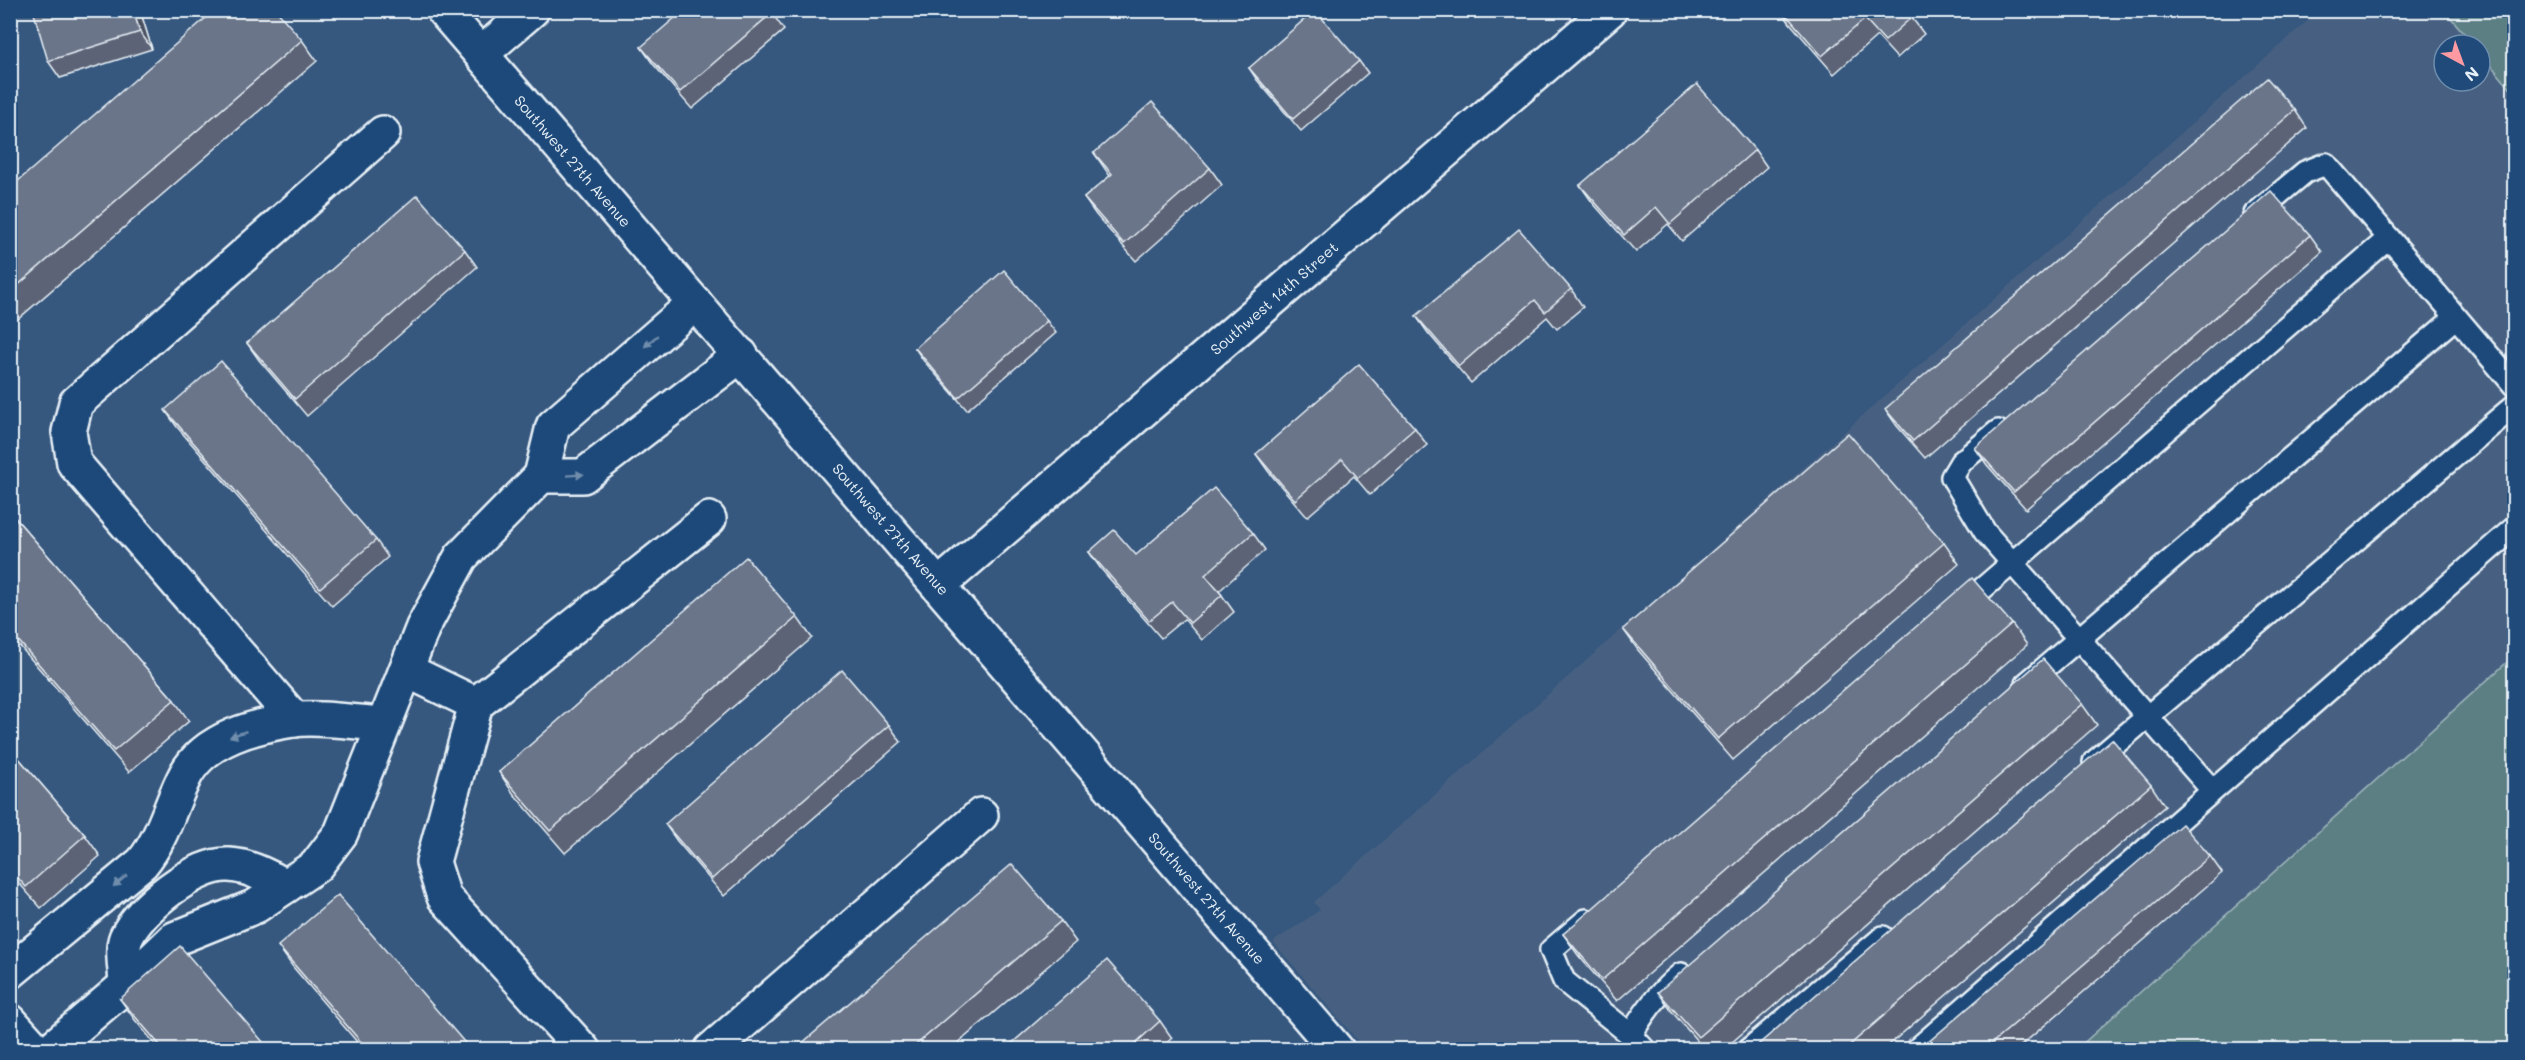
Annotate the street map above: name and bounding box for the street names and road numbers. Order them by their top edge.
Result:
street label: Southwest 27th Avenue [510,91,636,231]
street label: Southwest 14th Street [1206,237,1342,359]
street label: Southwest 27th Avenue [828,459,954,599]
street label: Southwest 27th Avenue [1144,828,1270,968]

